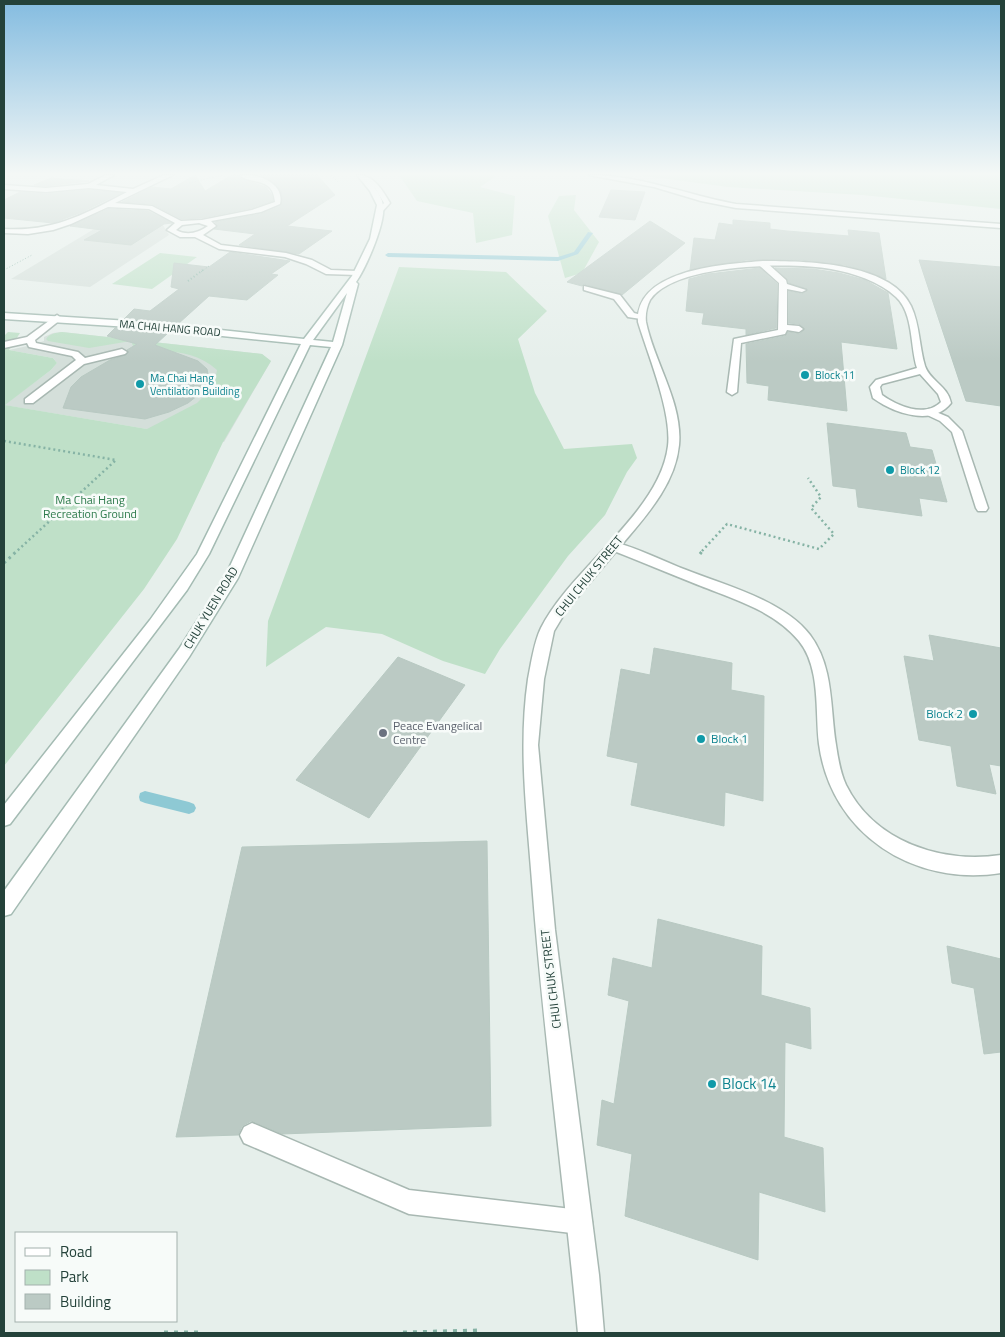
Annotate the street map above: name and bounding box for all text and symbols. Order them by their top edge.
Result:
street label: MA CHAI HANG ROAD [119,316,221,340]
place label: Block 11 [815,367,855,383]
marker: Block 11 [799,369,811,381]
place label: Ma Chai Hang Ventilation Building [150,370,240,399]
marker: Ma Chai Hang Ventilation Building [134,378,146,390]
place label: Block 12 [900,462,940,478]
marker: Block 12 [884,464,896,476]
park label: Ma Chai Hang Recreation Ground [43,490,137,523]
street label: CHUI CHUK STREET [550,530,628,620]
street label: CHUK YUEN ROAD [178,563,243,653]
place label: Block 2 [926,704,963,723]
marker: Block 2 [967,708,979,720]
place label: Peace Evangelical Centre [393,716,482,749]
marker: Peace Evangelical Centre [377,727,389,739]
place label: Block 1 [711,729,748,748]
marker: Block 1 [695,733,707,745]
street label: CHUI CHUK STREET [535,928,566,1030]
place label: Block 14 [722,1072,776,1095]
marker: Block 14 [706,1078,718,1090]
legend [15,1232,178,1322]
text: Road [60,1240,92,1263]
text: Park [60,1265,89,1288]
text: Building [60,1290,111,1313]

